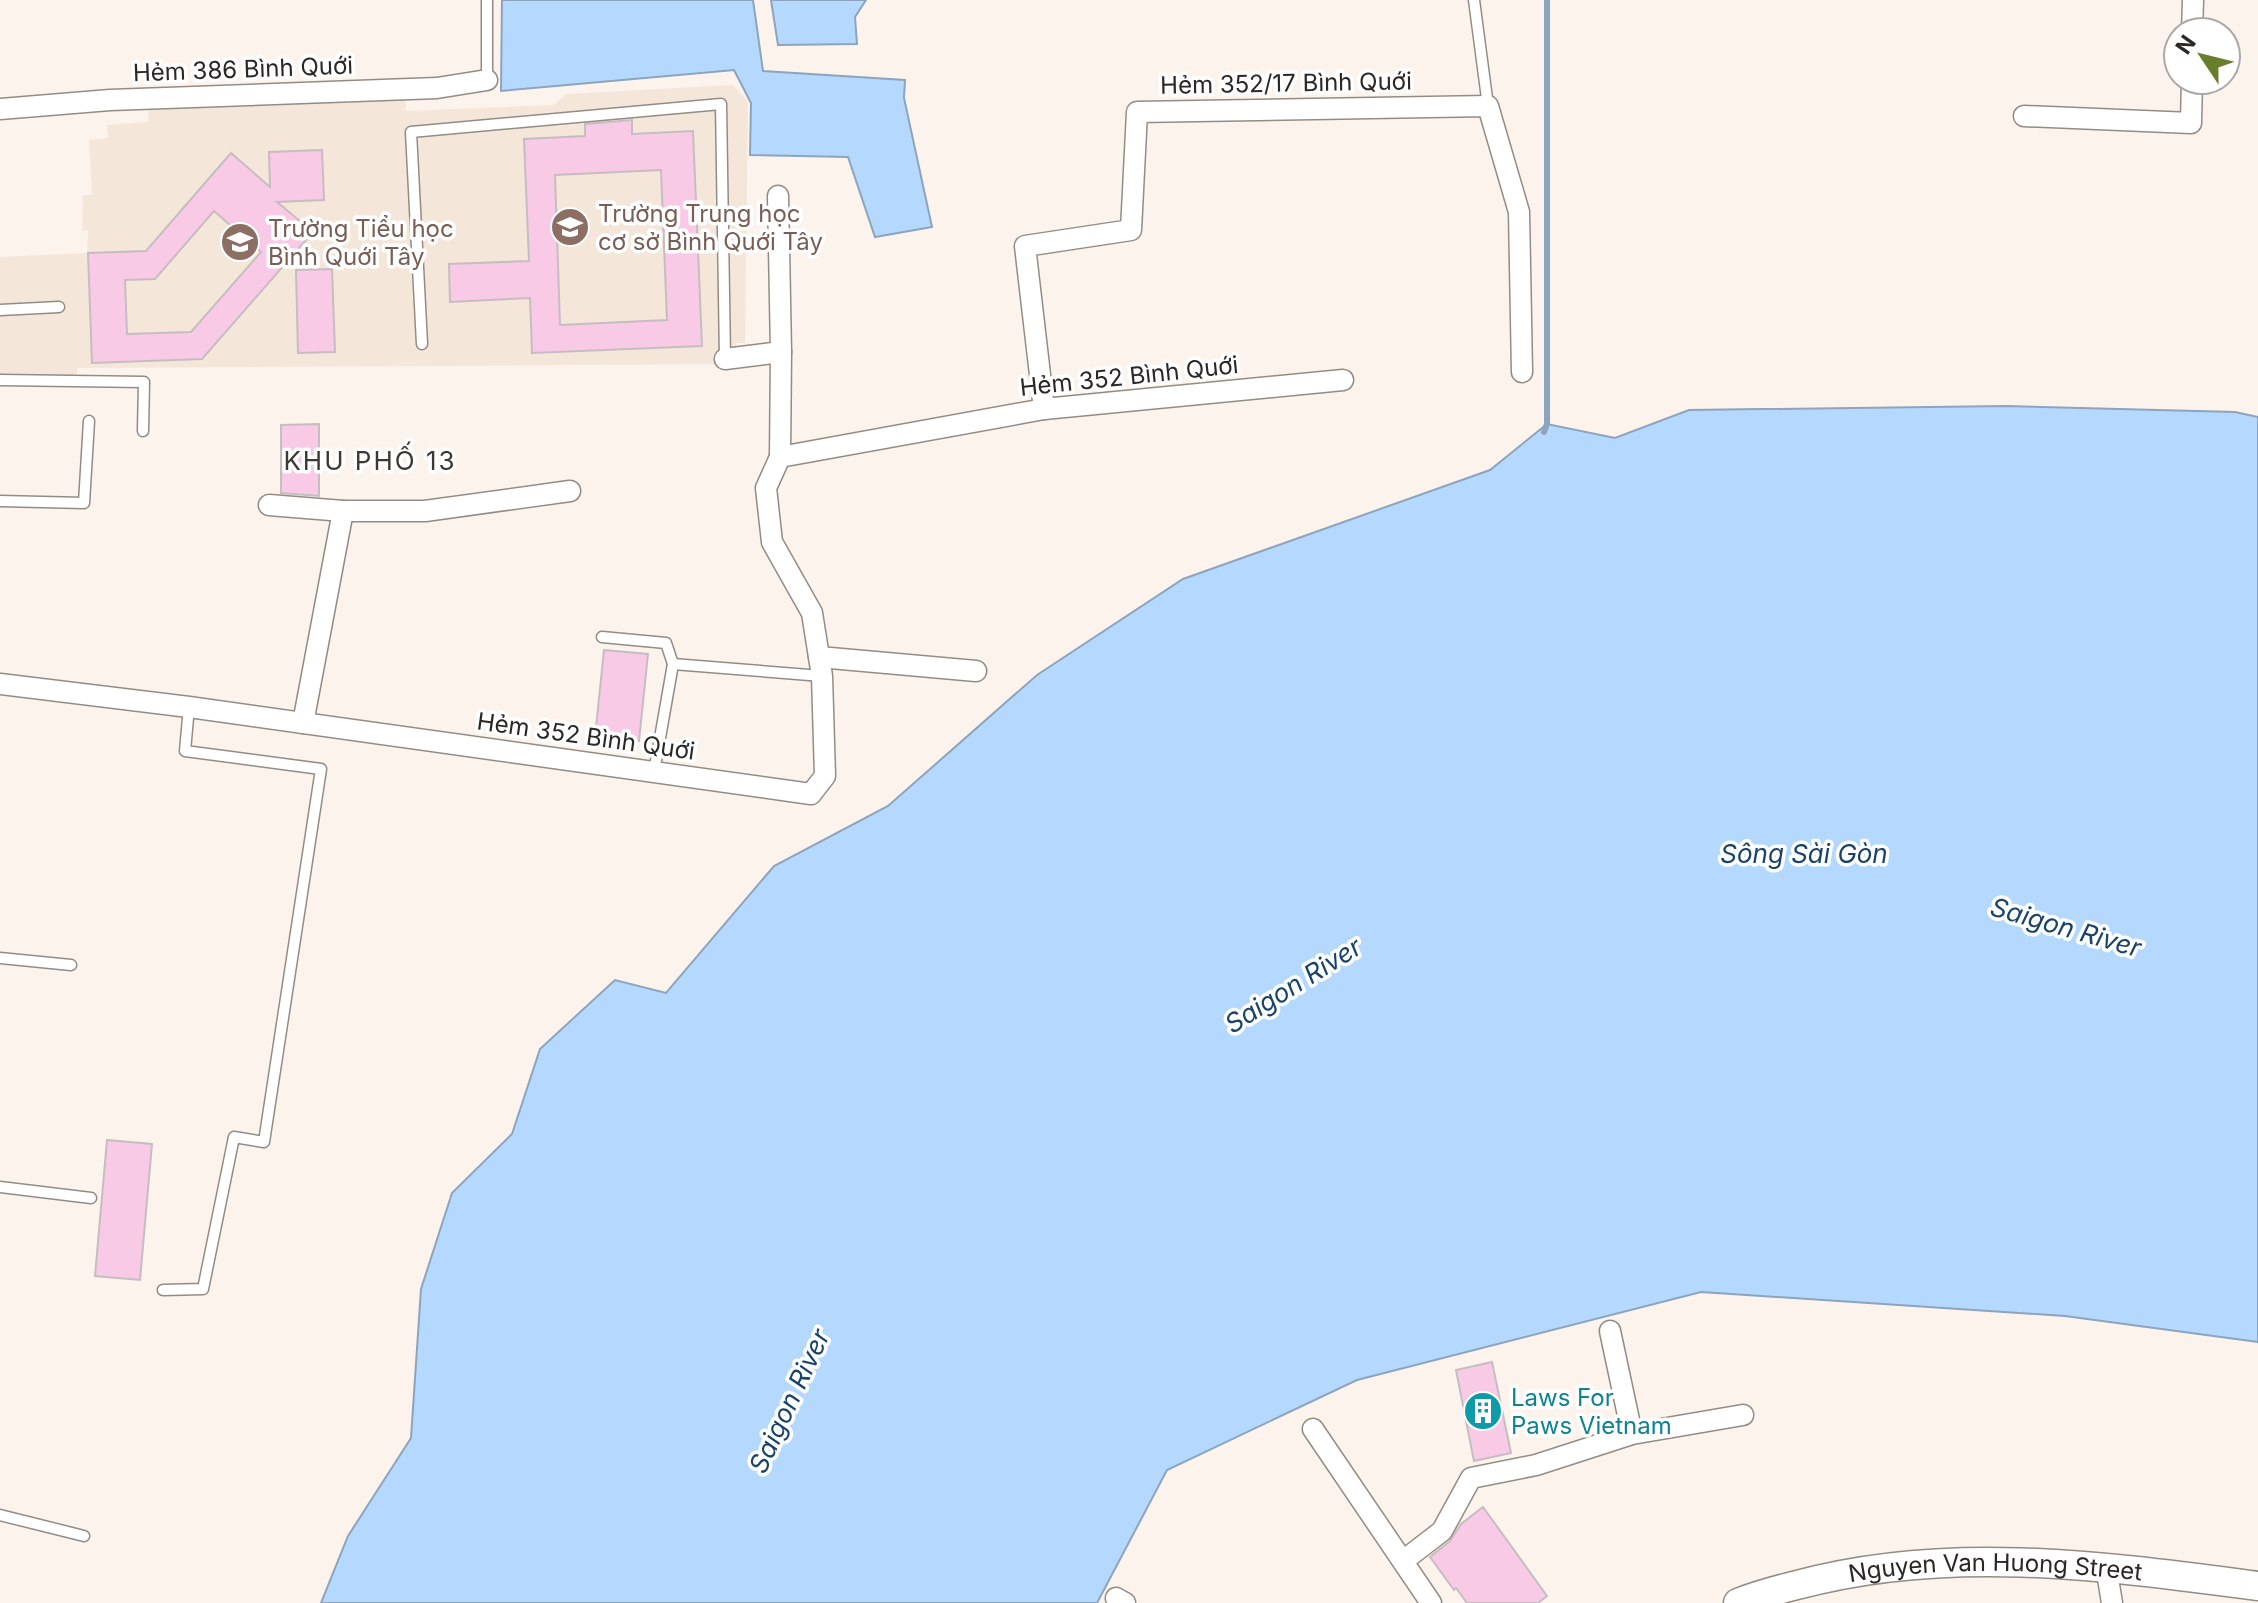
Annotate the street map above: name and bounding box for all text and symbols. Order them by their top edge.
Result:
north arrow [2162,16,2242,96]
text: N [2170,30,2201,59]
street label: Hẻm 386 Bình Quới [132,51,354,87]
street label: Hẻm 352/17 Bình Quới [1160,66,1412,100]
place label: Trường Trung học cơ sở Bình Quới Tây [598,199,823,256]
school or university icon: Trường Trung học cơ sở Bình Quới Tây [549,206,591,248]
place label: Trường Tiểu học Bình Quới Tây [268,214,454,271]
school or university icon: Trường Tiểu học Bình Quới Tây [219,221,261,263]
street label: Hẻm 352 Bình Quới [1018,350,1240,402]
district label: KHU PHỐ 13 [283,441,457,476]
street label: Hẻm 352 Bình Quới [475,706,697,766]
water label: Sông Sài Gòn [1720,838,1888,869]
water label: Saigon River [1987,891,2146,964]
water label: Saigon River [1219,930,1368,1039]
water label: Saigon River [742,1323,836,1478]
place label: Laws For Paws Vietnam [1511,1383,1672,1440]
building icon: Laws For Paws Vietnam [1462,1390,1504,1432]
street label: Nguyen Van Huong Street [1846,1547,2144,1588]

